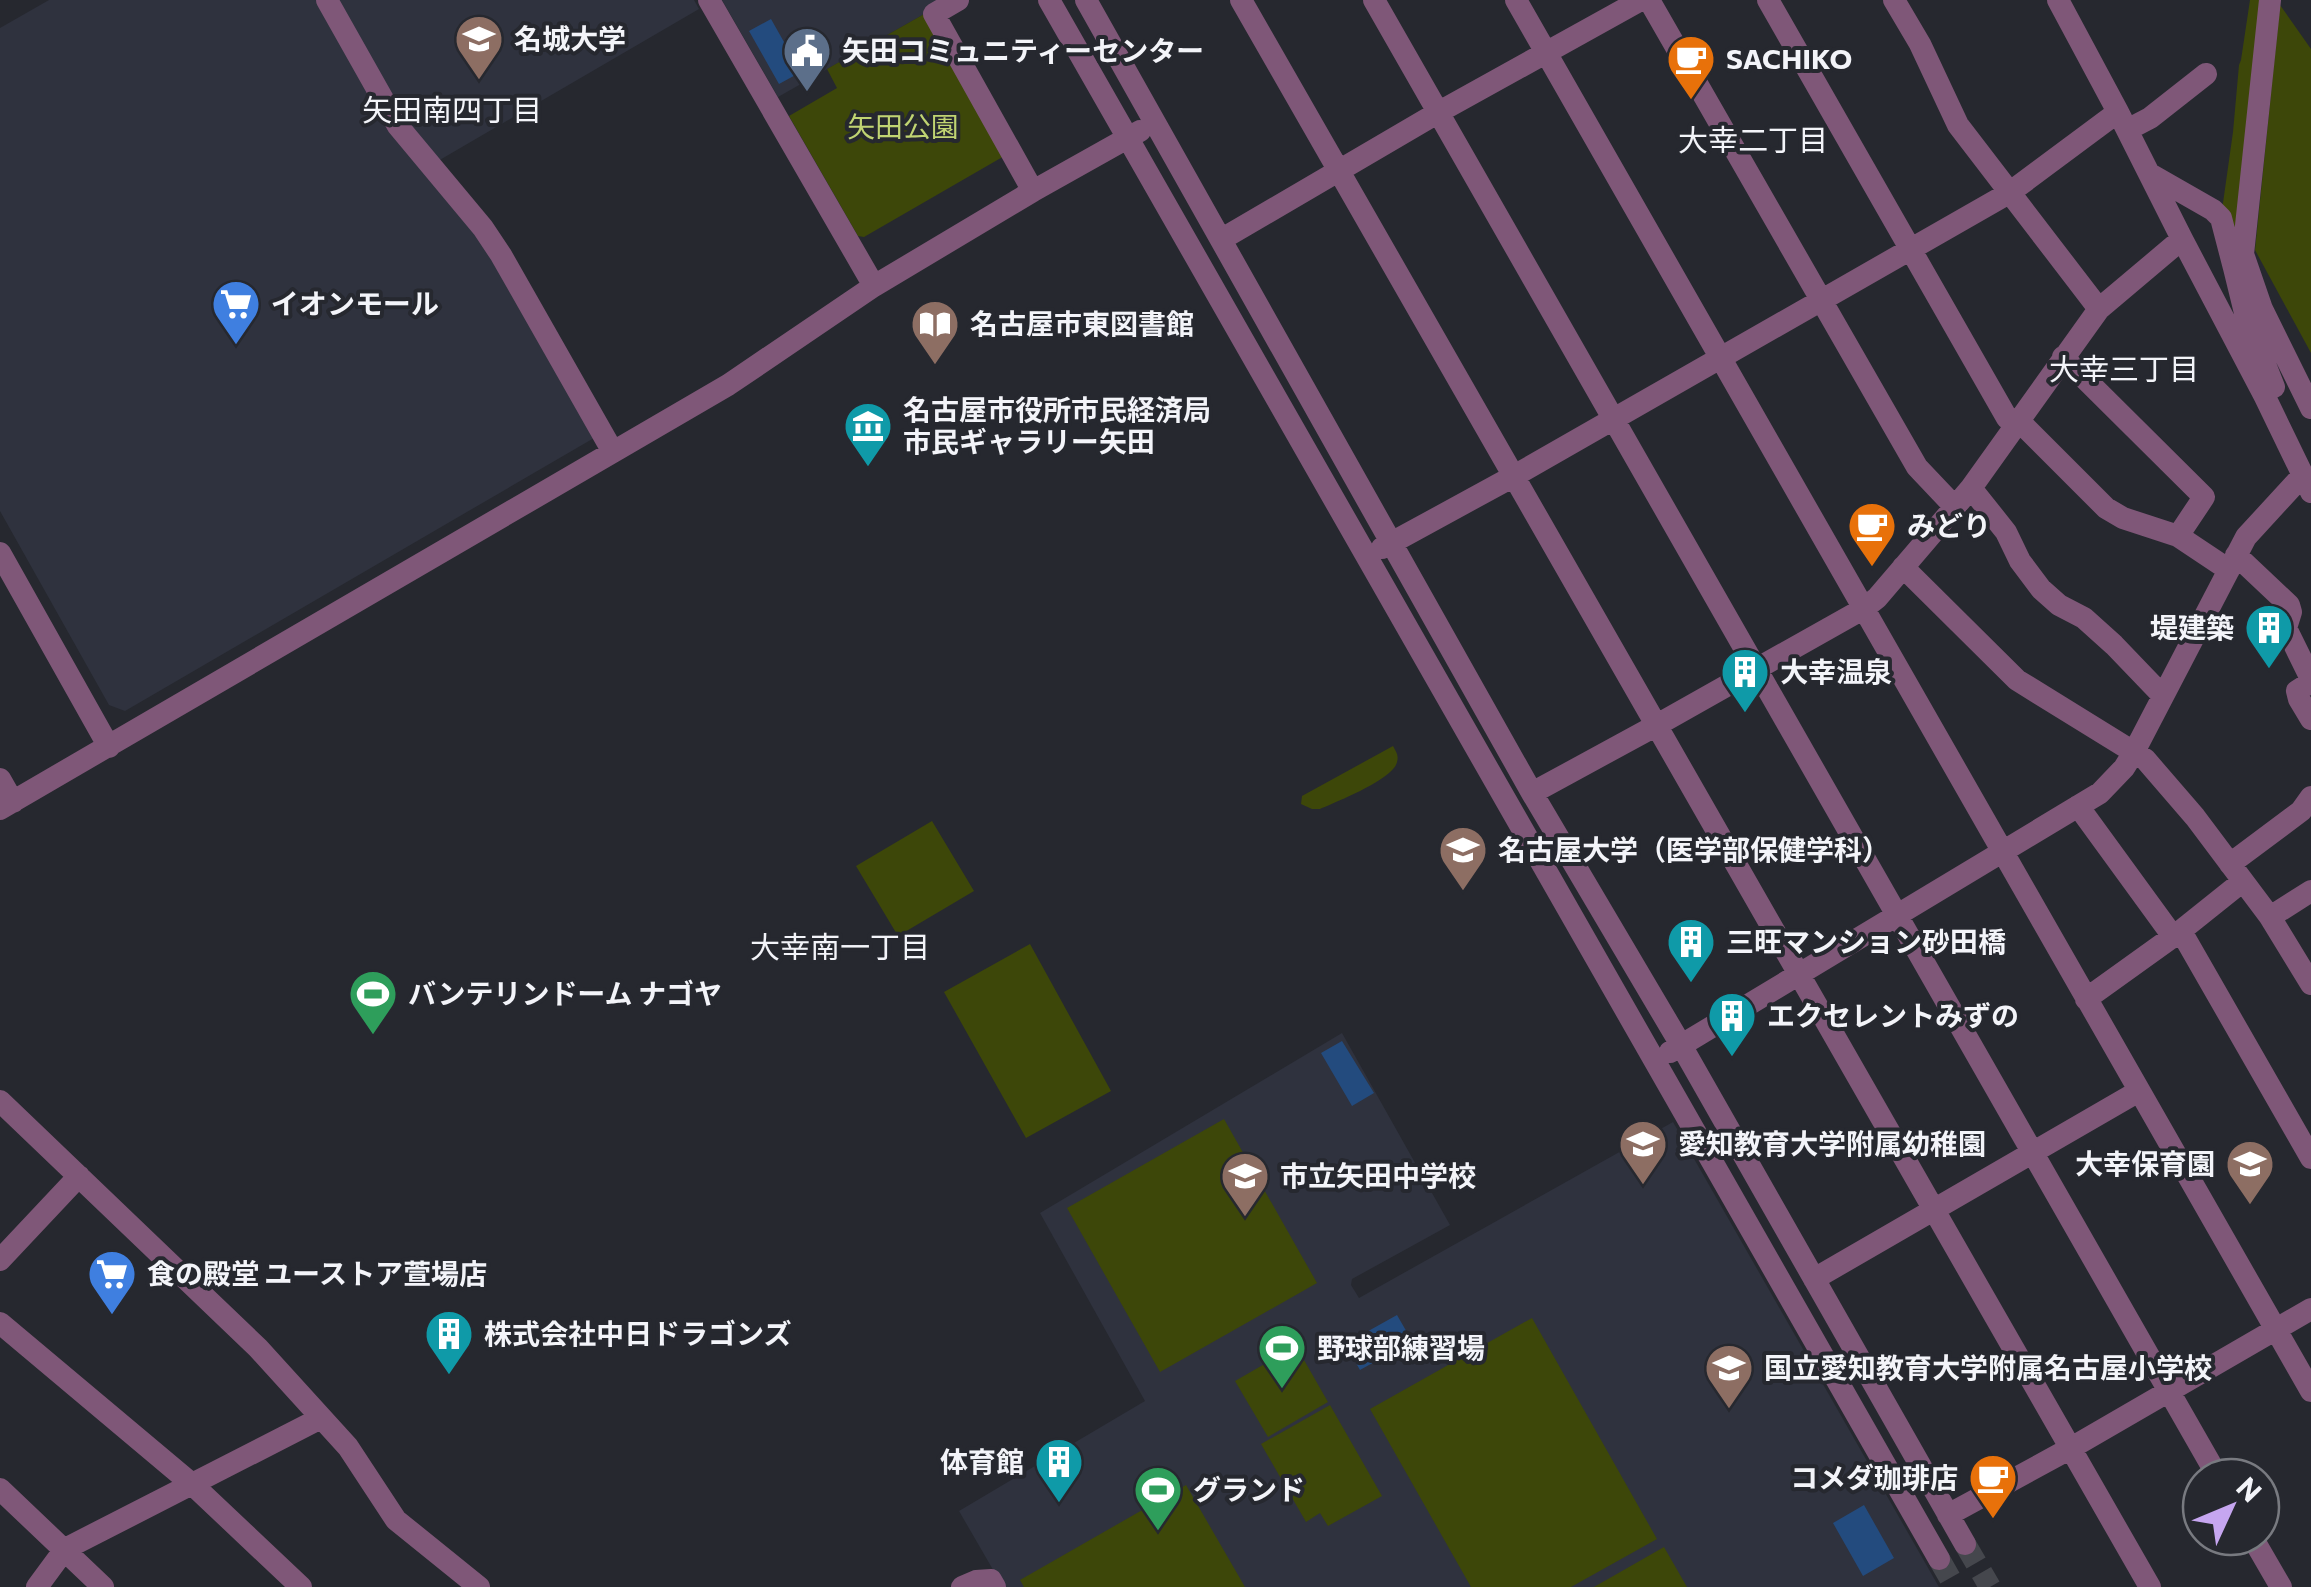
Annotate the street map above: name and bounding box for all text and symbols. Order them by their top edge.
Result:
school or university icon: 名城大学 [453,13,505,81]
place label: 名城大学 [514,21,626,55]
public building icon: 矢田コミュニティーセンター [781,25,833,93]
place label: 矢田コミュニティーセンター [842,33,1204,67]
cafe icon: SACHIKO [1665,33,1717,101]
place label: SACHIKO [1726,41,1852,75]
district label: 矢田南四丁目 [362,90,542,127]
park label: 矢田公園 [847,109,959,143]
district label: 大幸二丁目 [1678,120,1828,157]
supermarket icon: イオンモール [210,278,262,346]
place label: イオンモール [271,286,439,320]
library icon: 名古屋市東図書館 [909,298,961,366]
place label: 名古屋市東図書館 [970,306,1194,340]
district label: 大幸三丁目 [2049,349,2199,386]
place label: 名古屋市役所市民経済局 市民ギャラリー矢田 [903,392,1211,458]
museum icon: 名古屋市役所市民経済局 市民ギャラリー矢田 [842,400,894,468]
cafe icon: みどり [1846,500,1898,568]
place label: みどり [1907,508,1991,542]
building icon: 堤建築 [2243,602,2295,670]
place label: 堤建築 [2150,610,2234,644]
building icon: 大幸温泉 [1719,646,1771,714]
place label: 大幸温泉 [1780,654,1892,688]
school or university icon: 名古屋大学（医学部保健学科） [1437,824,1489,892]
place label: 名古屋大学（医学部保健学科） [1498,832,1890,866]
building icon: 三旺マンション砂田橋 [1665,916,1717,984]
place label: 三旺マンション砂田橋 [1726,924,2006,958]
district label: 大幸南一丁目 [750,927,930,964]
sports icon: バンテリンドーム ナゴヤ [347,968,399,1036]
place label: バンテリンドーム ナゴヤ [408,976,722,1010]
building icon: エクセレントみずの [1706,990,1758,1058]
place label: エクセレントみずの [1767,998,2019,1032]
school or university icon: 愛知教育大学附属幼稚園 [1617,1118,1669,1186]
place label: 愛知教育大学附属幼稚園 [1678,1126,1986,1160]
school or university icon: 大幸保育園 [2224,1138,2276,1206]
place label: 大幸保育園 [2075,1146,2215,1180]
school or university icon: 市立矢田中学校 [1219,1150,1271,1218]
place label: 市立矢田中学校 [1280,1158,1476,1192]
supermarket icon: 食の殿堂 ユーストア萱場店 [86,1248,138,1316]
place label: 食の殿堂 ユーストア萱場店 [147,1256,487,1290]
building icon: 株式会社中日ドラゴンズ [423,1308,475,1376]
place label: 株式会社中日ドラゴンズ [484,1316,791,1350]
sports icon: 野球部練習場 [1256,1322,1308,1390]
place label: 野球部練習場 [1317,1330,1485,1364]
school or university icon: 国立愛知教育大学附属名古屋小学校 [1703,1342,1755,1410]
place label: 国立愛知教育大学附属名古屋小学校 [1764,1350,2212,1384]
building icon: 体育館 [1033,1436,1085,1504]
place label: 体育館 [940,1444,1024,1478]
cafe icon: コメダ珈琲店 [1967,1452,2019,1520]
north arrow [2181,1457,2281,1557]
place label: コメダ珈琲店 [1790,1460,1958,1494]
sports icon: グランド [1132,1464,1184,1532]
text: N [2230,1470,2269,1508]
place label: グランド [1193,1472,1305,1506]

